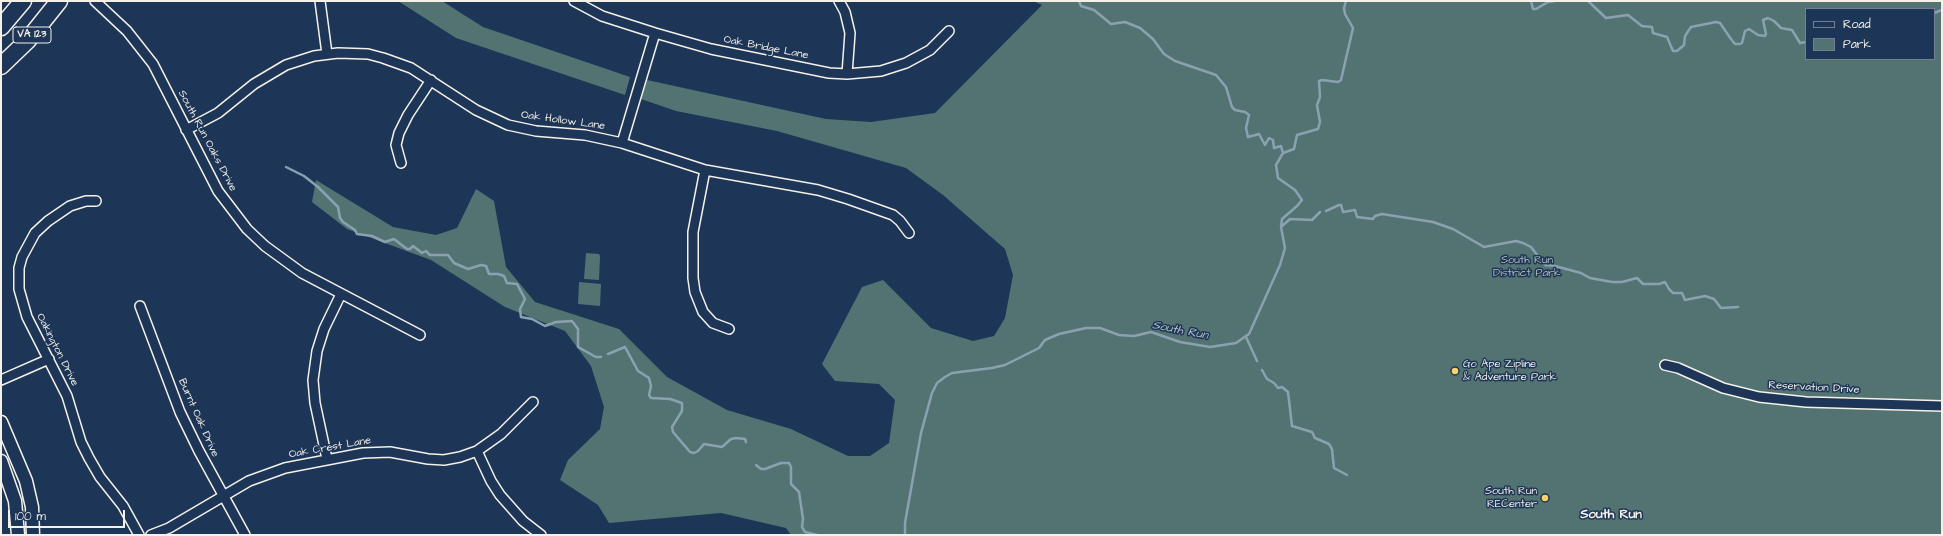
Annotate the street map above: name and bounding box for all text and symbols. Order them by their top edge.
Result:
legend [1805,8,1935,60]
text: Road [1843,16,1871,33]
road number: VA 123 [13,27,51,43]
street label: Oak Bridge Lane [723,33,809,63]
text: Park [1843,36,1871,53]
street label: South Run Oaks Drive [175,88,239,194]
street label: Oak Hollow Lane [520,109,606,133]
park label: South Run District Park [1493,254,1561,280]
street label: Oakington Drive [33,312,81,388]
water label: South Run [1151,319,1209,343]
place label: Go Ape Zipline & Adventure Park [1463,358,1557,384]
marker: Go Ape Zipline & Adventure Park [1450,366,1460,376]
street label: Burnt Oak Drive [175,377,221,459]
street label: Reservation Drive [1768,379,1860,397]
street label: Oak Crest Lane [288,434,372,462]
place label: South Run RECenter [1485,485,1537,511]
marker: South Run RECenter [1540,493,1550,503]
scale bar [10,502,127,528]
district label: South Run [1580,507,1642,523]
text: 100 m [15,508,46,525]

